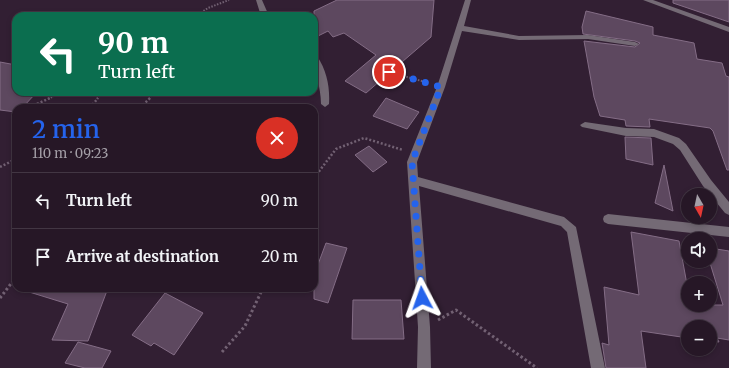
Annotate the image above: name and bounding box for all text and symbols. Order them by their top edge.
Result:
text: 90 m [98,25,169,61]
icon: left [32,28,84,80]
pin [372,55,406,89]
text: Turn left [98,60,175,83]
icon: arrive [378,61,400,83]
text: 2 min [32,114,100,145]
button: close [256,117,298,159]
text: 110 m · 09:23 [32,145,108,162]
north arrow [681,188,717,224]
map controls [681,188,717,356]
icon: left [32,190,54,212]
text: Turn left [66,191,132,210]
text: 90 m [261,191,298,210]
button: sound [681,232,717,268]
icon: arrive [32,246,54,268]
text: Arrive at destination [66,247,219,266]
text: 20 m [261,247,298,266]
button: + [681,276,717,312]
position arrow [401,277,443,319]
button: − [681,320,717,356]

